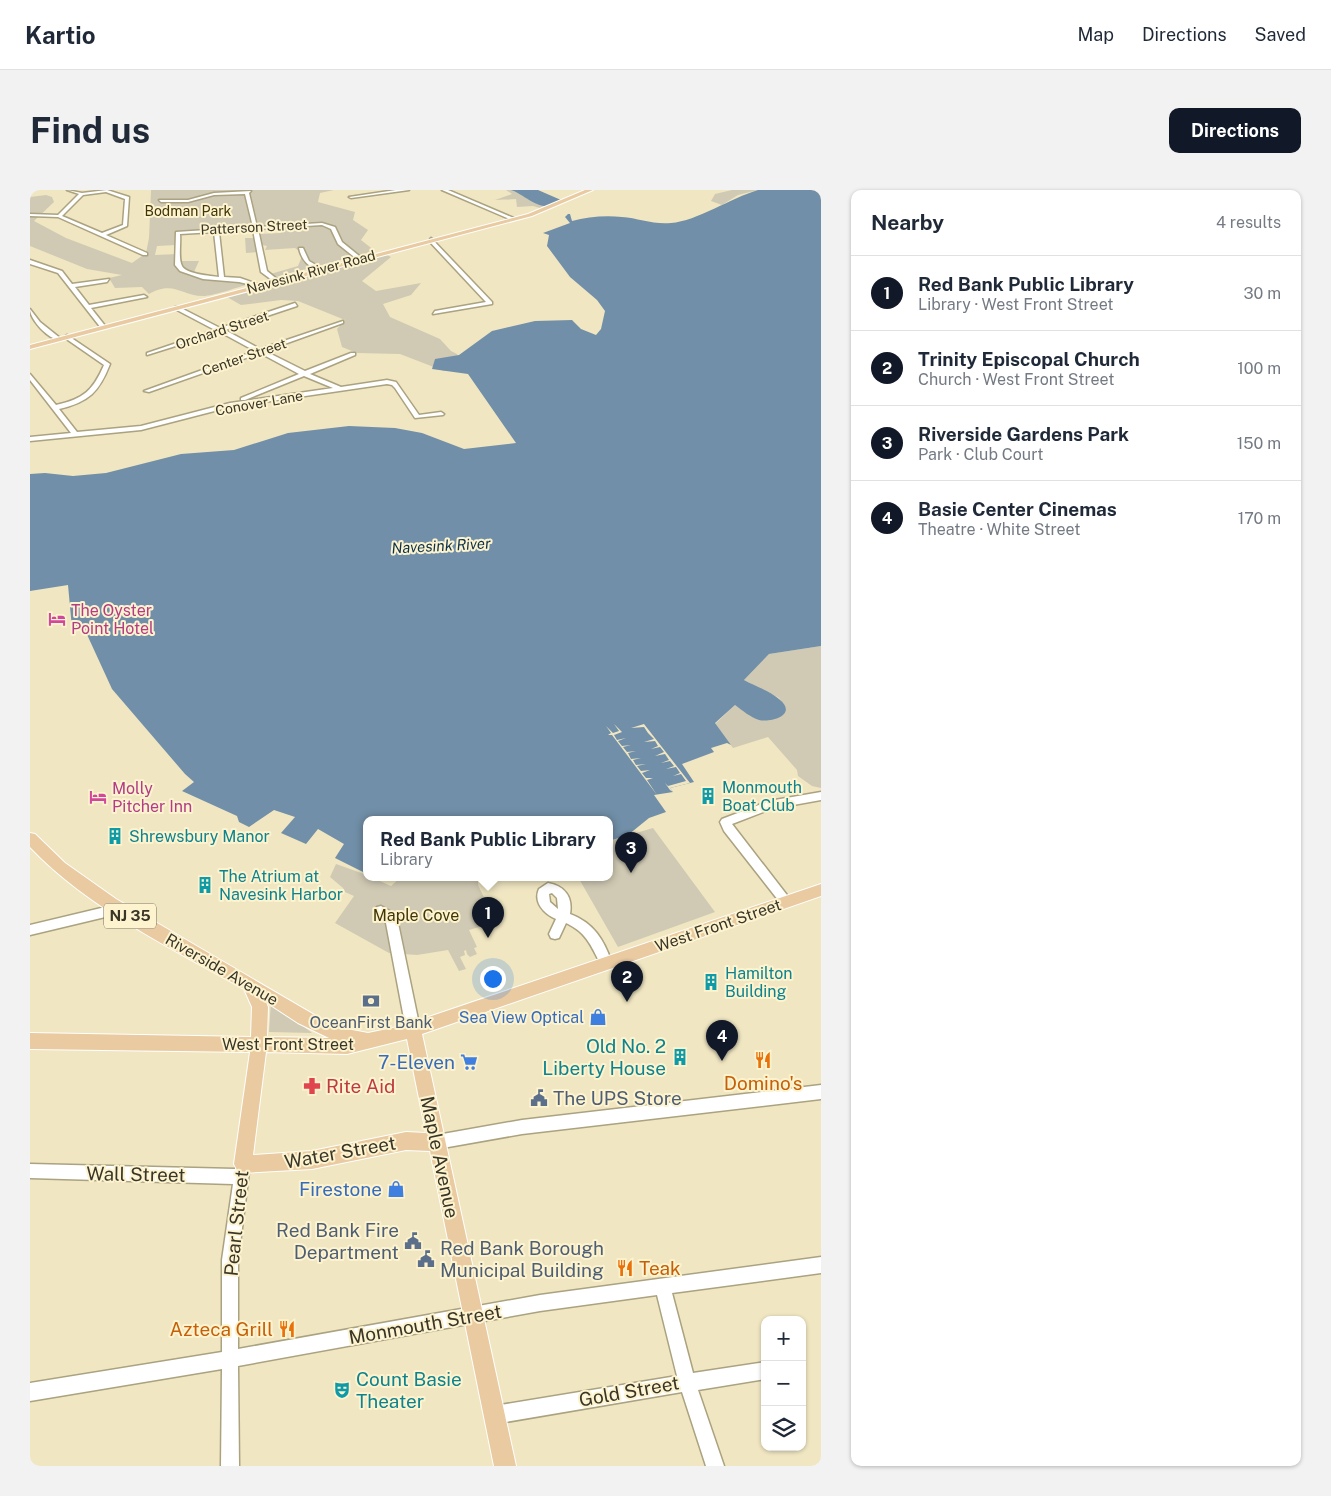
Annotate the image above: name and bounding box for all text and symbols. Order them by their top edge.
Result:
text: Kartio [25,21,96,49]
text: Map [1077,24,1114,45]
text: Directions [1142,24,1227,45]
text: Saved [1255,24,1306,45]
button: Directions [1169,108,1301,153]
text: Find us [30,110,150,151]
park label: Bodman Park [145,203,232,219]
text: Nearby [871,210,944,235]
text: 4 results [1216,213,1281,232]
street label: Patterson Street [200,216,308,238]
street label: Navesink River Road [245,247,377,297]
text: Red Bank Public Library [918,273,1134,295]
text: 1 [884,284,890,303]
text: 30 m [1244,284,1281,303]
text: Library · West Front Street [918,295,1114,314]
street label: Orchard Street [173,307,271,353]
street label: Center Street [200,335,288,379]
text: Trinity Episcopal Church [918,348,1140,370]
text: 2 [882,359,892,378]
text: 100 m [1237,359,1281,378]
text: Church · West Front Street [918,370,1115,389]
street label: Conover Lane [214,387,304,419]
text: Riverside Gardens Park [918,423,1129,445]
text: 3 [882,434,892,453]
text: 150 m [1237,434,1281,453]
text: Park · Club Court [918,445,1043,464]
text: Basie Center Cinemas [918,498,1117,520]
text: 4 [882,509,892,528]
text: 170 m [1238,509,1281,528]
text: Theatre · White Street [918,520,1081,539]
water label: Navesink River [391,534,491,557]
place label: The Oyster Point Hotel [71,601,154,638]
hotel icon: The Oyster Point Hotel [47,609,67,629]
place label: Monmouth Boat Club [722,778,802,815]
place label: Molly Pitcher Inn [112,779,192,816]
building icon: Monmouth Boat Club [698,786,718,806]
hotel icon: Molly Pitcher Inn [88,787,108,807]
popup [363,816,613,881]
building icon: Shrewsbury Manor [105,826,125,846]
place label: Shrewsbury Manor [129,827,270,846]
text: Red Bank Public Library [380,828,596,850]
pin: 3 [615,832,647,873]
text: Library [380,850,433,869]
place label: The Atrium at Navesink Harbor [219,867,343,904]
building icon: The Atrium at Navesink Harbor [195,875,215,895]
street label: West Front Street [653,895,784,956]
pin: 1 [472,897,504,938]
road number: NJ 35 [104,904,156,928]
park label: Maple Cove [373,906,459,925]
street label: Riverside Avenue [162,929,282,1009]
pin: 2 [611,961,643,1002]
place label: Hamilton Building [725,964,792,1001]
your location [480,966,506,992]
building icon: Hamilton Building [701,972,721,992]
bank icon: OceanFirst Bank [361,991,381,1011]
shop icon: Sea View Optical [588,1007,608,1027]
place label: Sea View Optical [459,1008,584,1027]
place label: OceanFirst Bank [310,1013,432,1032]
pin: 4 [706,1020,738,1061]
street label: West Front Street [222,1035,354,1054]
place label: Old No. 2 Liberty House [542,1035,666,1079]
building icon: Old No. 2 Liberty House [670,1047,690,1067]
restaurant icon: Domino's [753,1050,773,1070]
place label: 7-Eleven [378,1051,455,1073]
supermarket icon: 7-Eleven [459,1052,479,1072]
place label: Domino's [724,1072,802,1094]
place label: Rite Aid [326,1075,395,1097]
pharmacy icon: Rite Aid [302,1076,322,1096]
place label: The UPS Store [553,1087,682,1109]
public building icon: The UPS Store [529,1088,549,1108]
street label: Maple Avenue [416,1094,464,1220]
street label: Water Street [283,1131,397,1173]
street label: Wall Street [86,1162,186,1186]
street label: Pearl Street [219,1169,253,1277]
place label: Firestone [299,1178,382,1200]
shop icon: Firestone [386,1179,406,1199]
place label: Red Bank Fire Department [276,1219,399,1263]
public building icon: Red Bank Fire Department [403,1231,423,1251]
place label: Red Bank Borough Municipal Building [440,1237,604,1281]
public building icon: Red Bank Borough Municipal Building [416,1249,436,1269]
place label: Teak [639,1257,681,1279]
restaurant icon: Teak [615,1258,635,1278]
street label: Monmouth Street [347,1300,503,1348]
map controls [761,1316,806,1451]
button: + [761,1316,806,1361]
place label: Azteca Grill [170,1318,273,1340]
restaurant icon: Azteca Grill [277,1319,297,1339]
button: − [761,1361,806,1406]
place label: Count Basie Theater [356,1368,462,1412]
street label: Gold Street [577,1371,681,1411]
theatre icon: Count Basie Theater [332,1380,352,1400]
button: layers [761,1406,806,1451]

